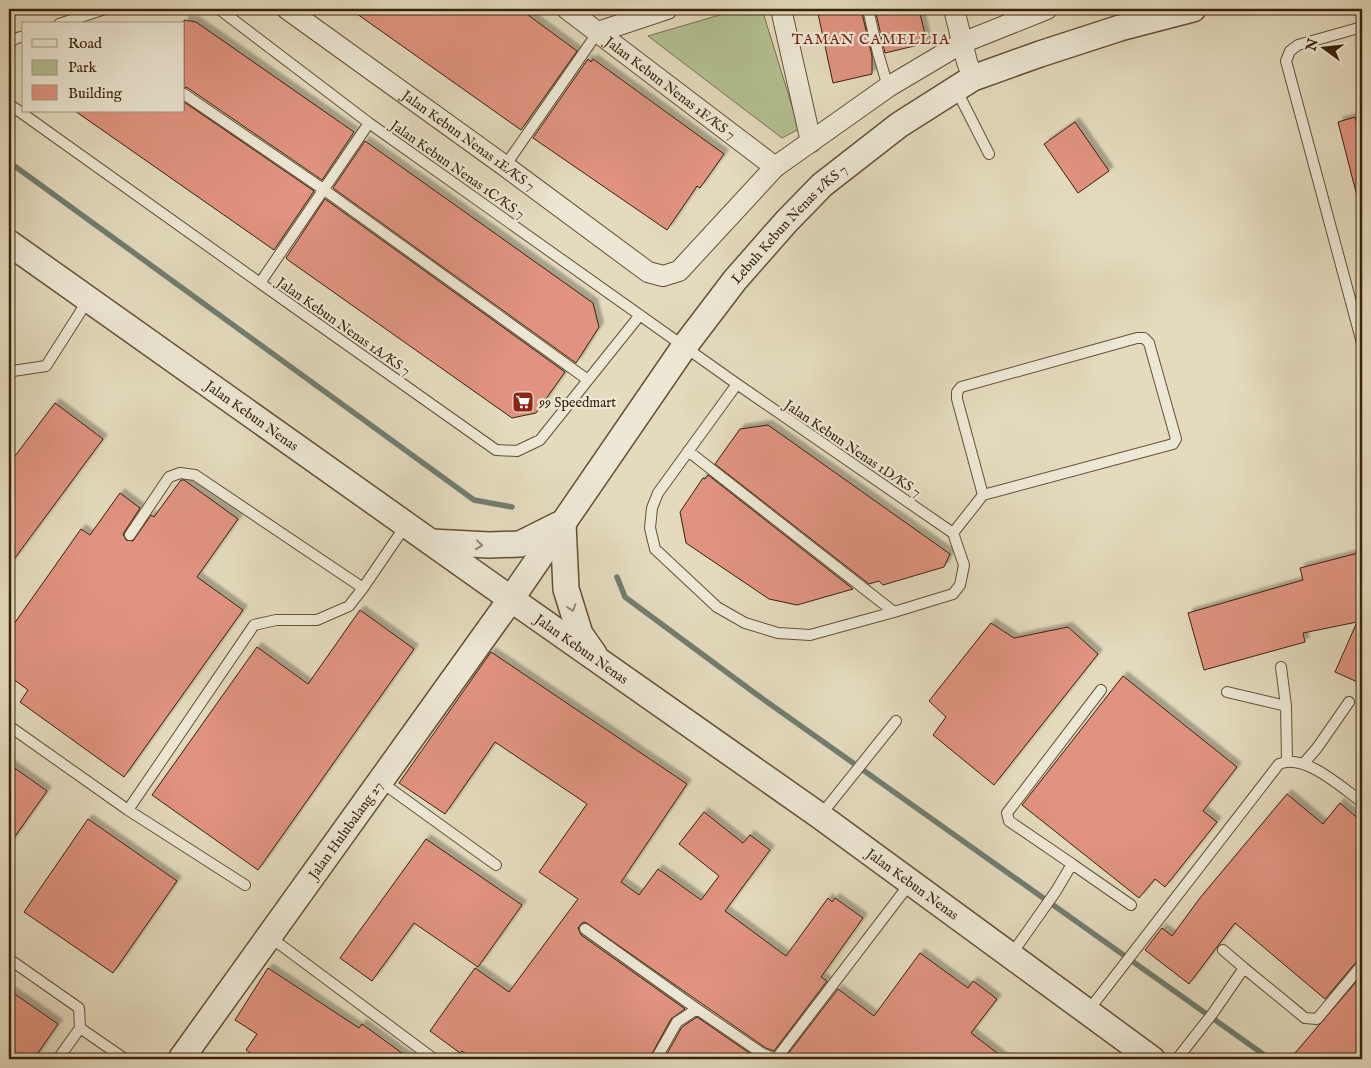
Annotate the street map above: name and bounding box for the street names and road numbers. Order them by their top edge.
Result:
street label: Jalan Kebun Nenas 1F/KS 7 [600,32,739,144]
street label: Jalan Kebun Nenas 1E/KS 7 [396,85,538,195]
street label: Jalan Kebun Nenas 1C/KS 7 [385,115,528,223]
street label: Lebuh Kebun Nenas 1/KS 7 [728,161,851,288]
street label: Jalan Kebun Nenas 1A/KS 7 [271,273,414,380]
street label: Jalan Kebun Nenas [200,376,302,455]
street label: Jalan Kebun Nenas 1D/KS 7 [779,395,924,501]
street label: Jalan Kebun Nenas [529,609,632,689]
street label: Jalan Hulubalang 27 [304,778,387,885]
street label: Jalan Kebun Nenas [861,844,962,925]

